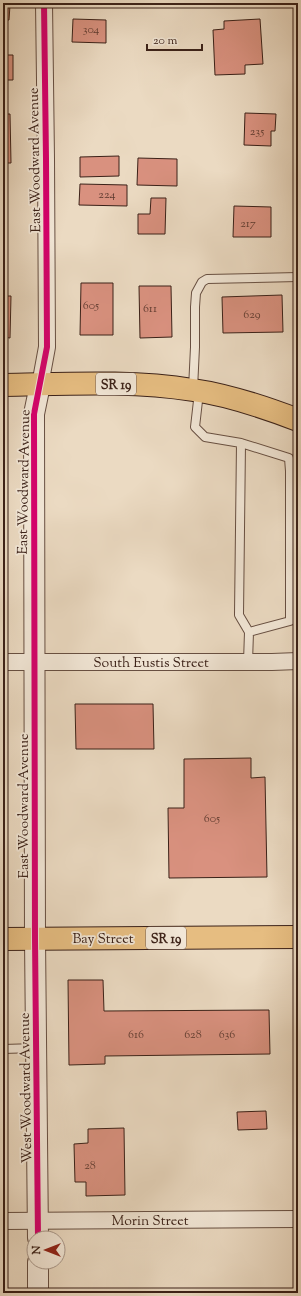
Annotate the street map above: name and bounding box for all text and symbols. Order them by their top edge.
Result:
house number: 304 [83,21,99,39]
scale bar [147,26,202,52]
text: 20 m [153,32,178,50]
street label: East Woodward Avenue [25,87,47,233]
house number: 235 [250,123,264,141]
house number: 224 [98,186,116,204]
house number: 217 [240,215,256,233]
house number: 605 [83,297,99,315]
house number: 611 [143,300,157,318]
house number: 629 [243,306,261,324]
road number: SR 19 [96,373,136,395]
street label: East Woodward Avenue [14,409,36,555]
street label: South Eustis Street [93,654,209,674]
street label: East Woodward Avenue [15,733,35,879]
house number: 605 [204,810,220,828]
road number: SR 19 [146,927,186,949]
street label: Bay Street [72,930,134,950]
street label: West Woodward Avenue [16,1012,38,1164]
house number: 616 [128,1026,144,1044]
house number: 628 [184,1026,202,1044]
house number: 636 [219,1026,235,1044]
house number: 28 [84,1157,96,1175]
street label: Morin Street [112,1212,189,1232]
north arrow [26,1230,66,1270]
text: N [29,1245,45,1255]

